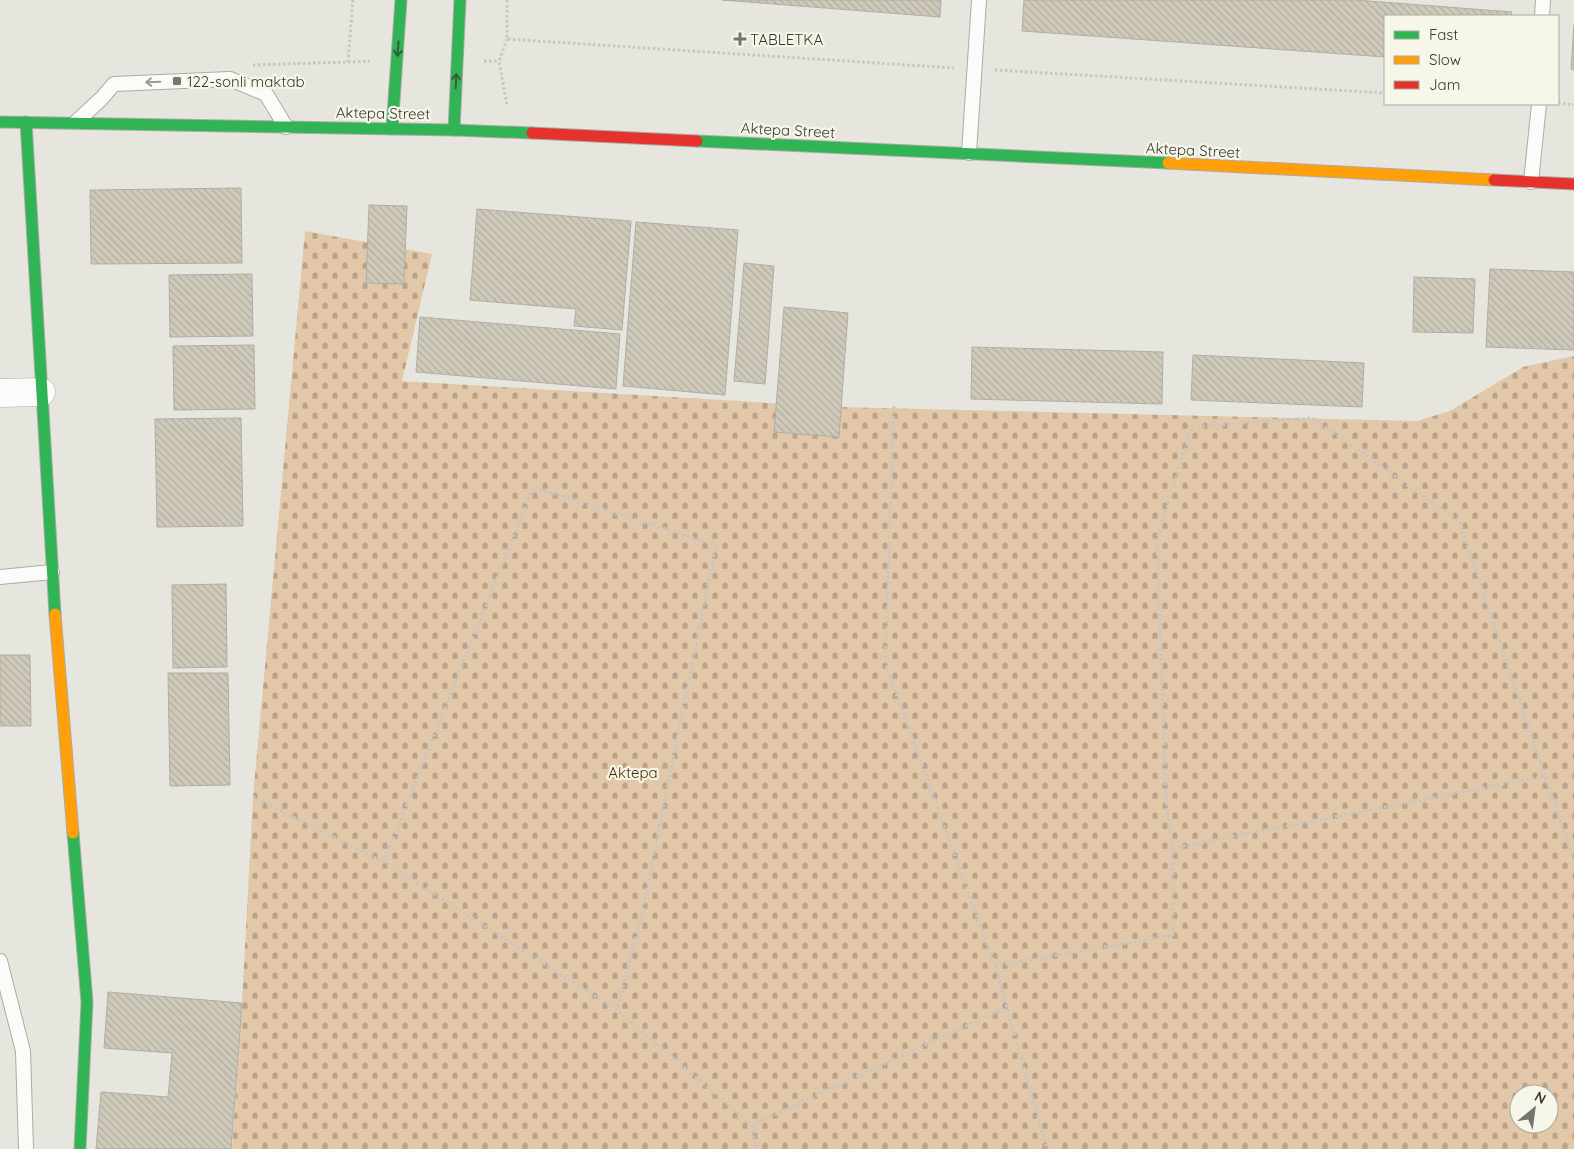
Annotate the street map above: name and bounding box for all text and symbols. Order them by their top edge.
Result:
legend [1384,15,1559,105]
text: Fast [1429,25,1458,44]
place label: TABLETKA [750,30,823,49]
marker: TABLETKA [734,33,746,45]
one-way arrow [393,40,402,56]
text: Slow [1429,50,1461,69]
place label: 122-sonli maktab [187,72,305,91]
one-way arrow [452,73,461,89]
marker: 122-sonli maktab [171,75,183,87]
text: Jam [1429,75,1460,94]
one-way arrow [146,78,162,87]
street label: Aktepa Street [336,103,430,123]
street label: Aktepa Street [740,118,836,142]
street label: Aktepa Street [1145,138,1241,162]
park label: Aktepa [608,763,658,782]
north arrow [1509,1084,1559,1134]
text: N [1531,1087,1549,1108]

